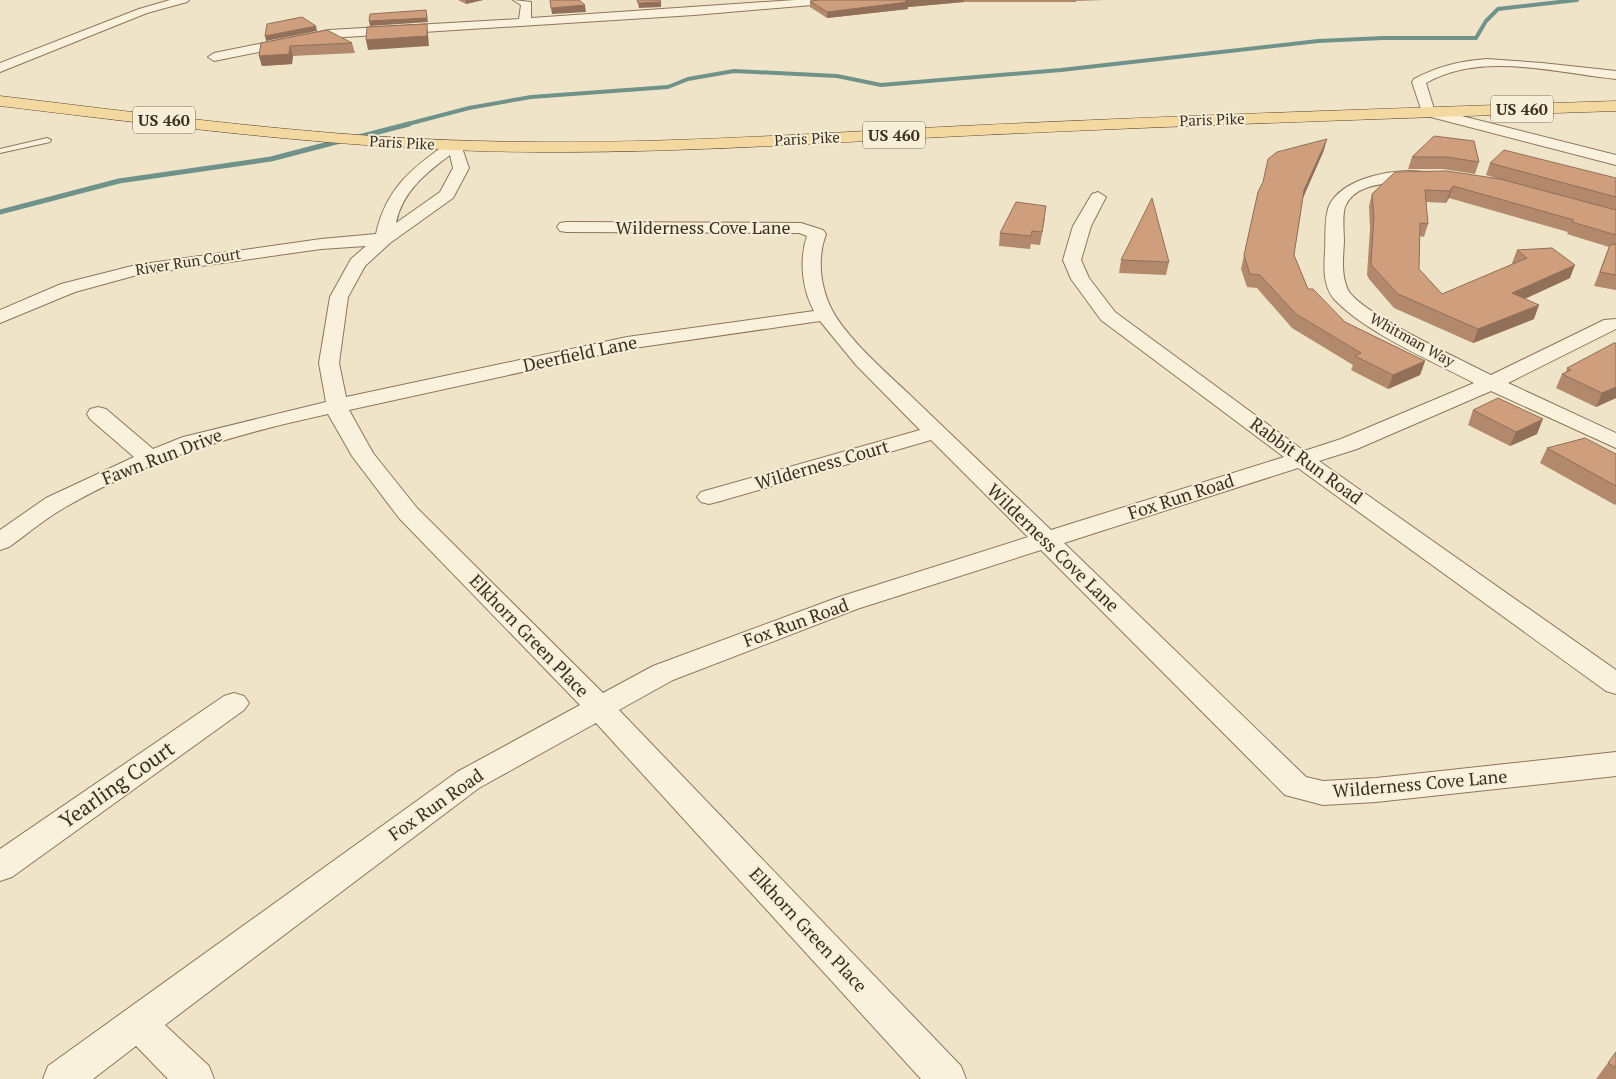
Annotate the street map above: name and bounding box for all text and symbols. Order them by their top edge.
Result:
road number: US 460 [1491,96,1553,122]
road number: US 460 [133,106,195,134]
street label: Paris Pike [1179,108,1245,130]
road number: US 460 [863,122,925,148]
street label: Paris Pike [774,126,840,150]
street label: Paris Pike [369,130,435,154]
street label: Wilderness Cove Lane [615,215,791,239]
street label: River Run Court [134,243,242,279]
street label: Whitman Way [1366,308,1459,371]
street label: Deerfield Lane [521,329,639,377]
street label: Rabbit Run Road [1245,411,1368,509]
street label: Fawn Run Drive [98,422,225,490]
street label: Wilderness Court [752,433,892,495]
street label: Fox Run Road [1125,468,1237,525]
street label: Wilderness Cove Lane [982,478,1125,617]
street label: Elkhorn Green Place [465,569,595,702]
street label: Fox Run Road [740,592,852,652]
street label: Yearling Court [53,734,180,834]
street label: Fox Run Road [383,763,487,846]
street label: Wilderness Cove Lane [1332,763,1508,803]
street label: Elkhorn Green Place [745,862,873,997]

